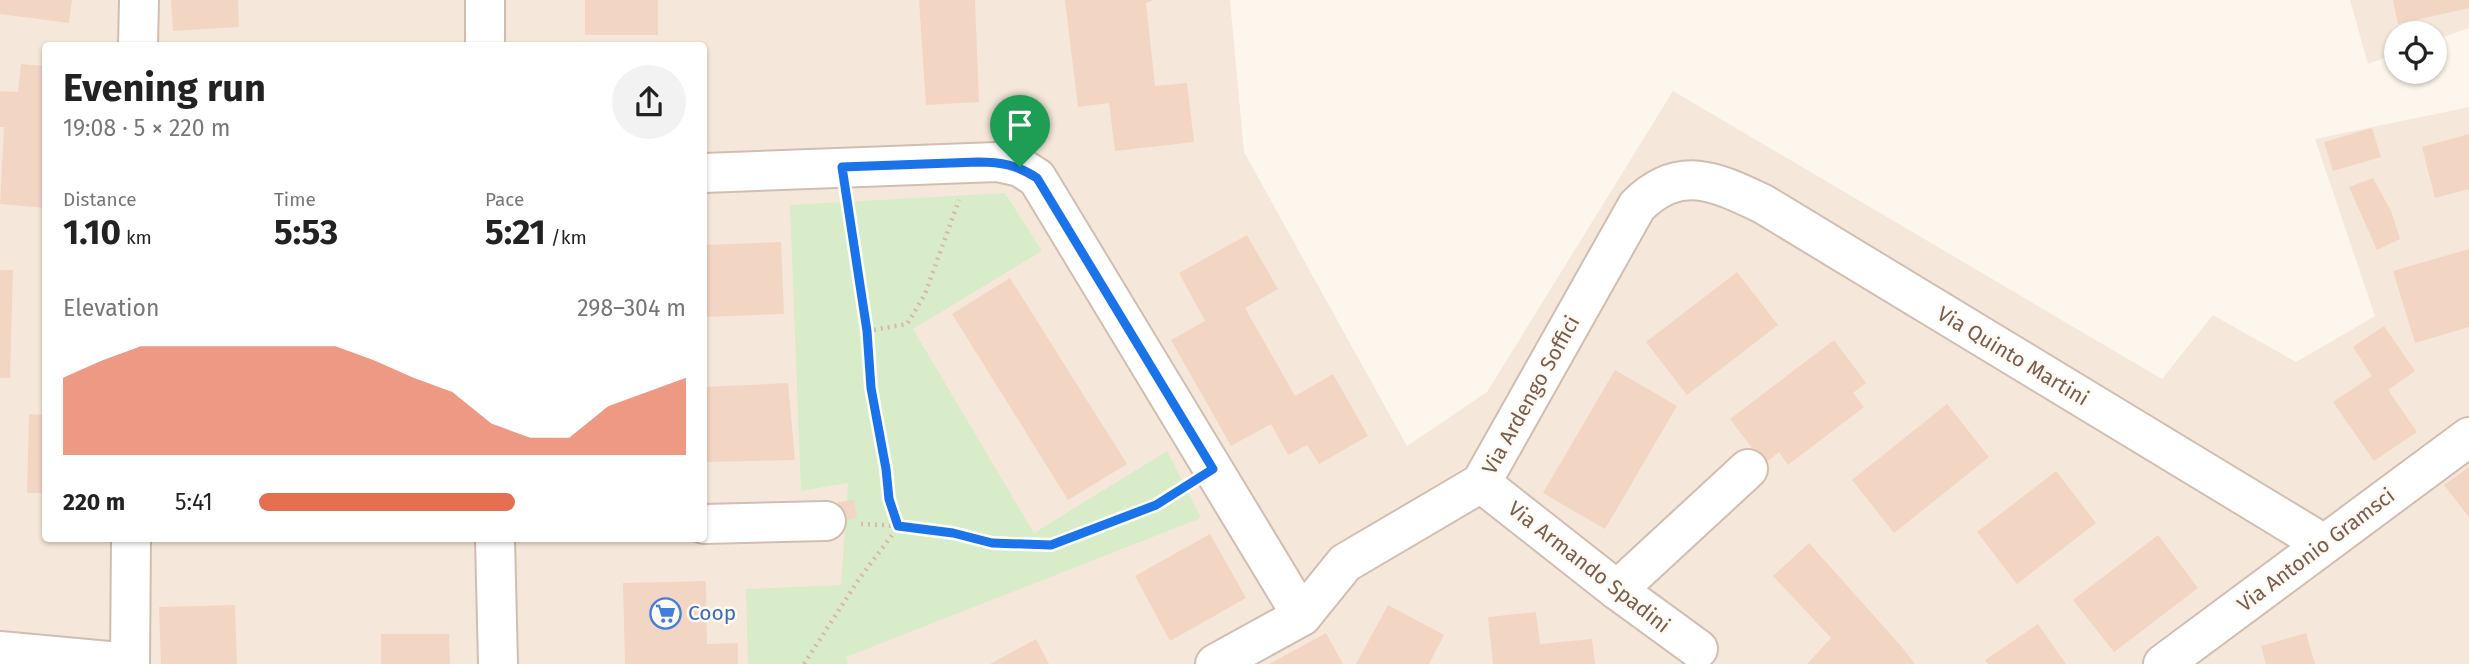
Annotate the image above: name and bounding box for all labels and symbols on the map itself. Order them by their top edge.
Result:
pin [990,95,1050,167]
street label: Via Quinto Martini [1932,300,2094,412]
street label: Via Ardengo Soffici [1477,311,1585,479]
street label: Via Antonio Gramsci [2232,482,2400,618]
street label: Via Armando Spadini [1503,496,1675,638]
supermarket icon: Coop [648,596,682,630]
place label: Coop [688,600,736,626]

